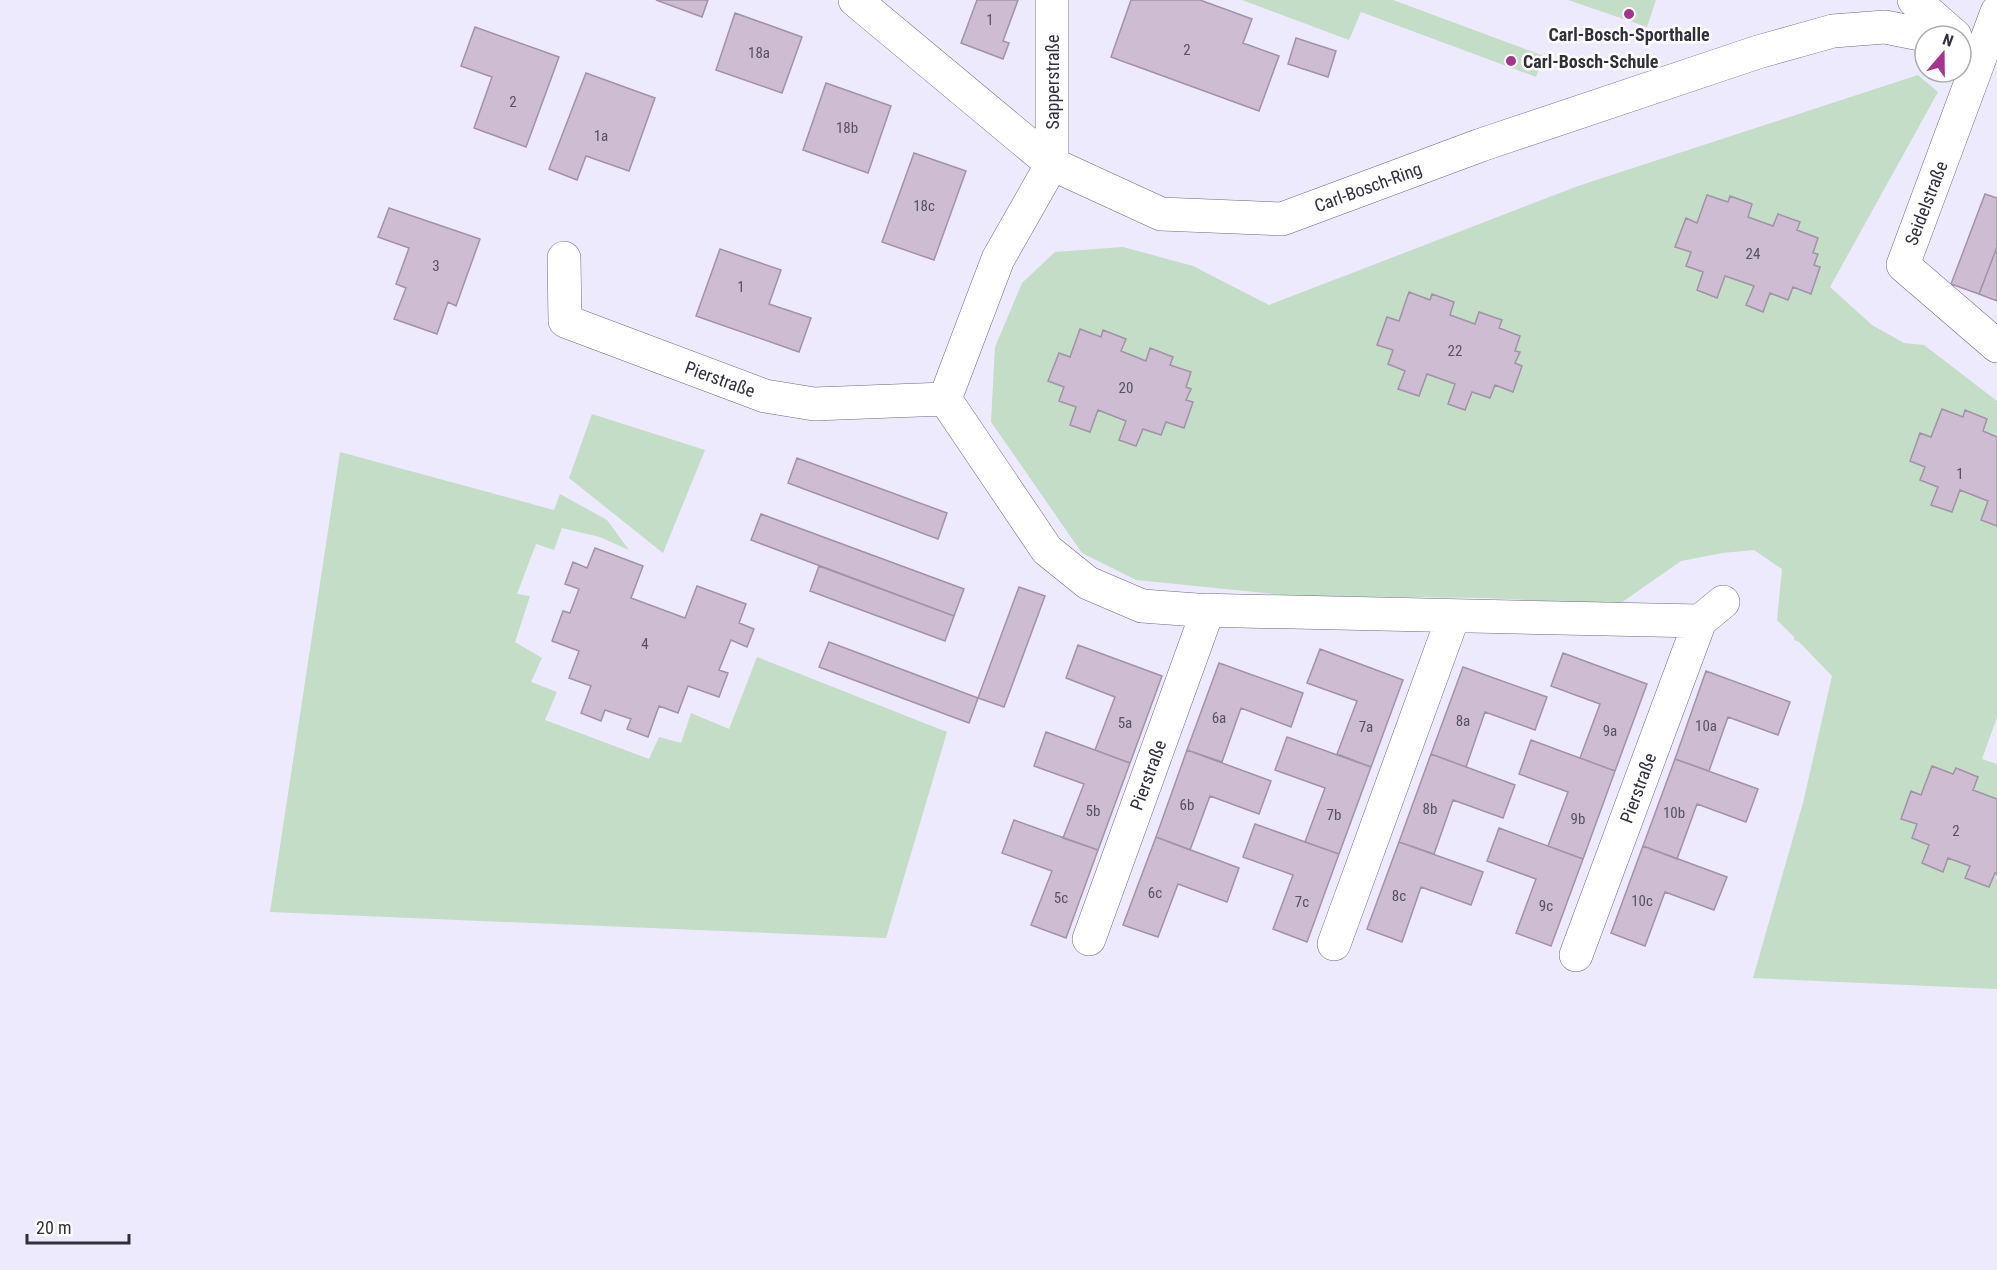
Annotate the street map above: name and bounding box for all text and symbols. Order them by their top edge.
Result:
marker: Carl-Bosch-Sporthalle [1622,7,1636,21]
house number: 1 [986,11,994,29]
place label: Carl-Bosch-Sporthalle [1548,24,1710,45]
north arrow [1913,24,1973,84]
text: N [1940,30,1956,51]
street label: Sapperstraße [1042,35,1063,129]
house number: 2 [1183,41,1191,59]
house number: 18a [748,44,770,62]
place label: Carl-Bosch-Schule [1523,51,1659,72]
marker: Carl-Bosch-Schule [1504,54,1518,68]
house number: 2 [509,93,517,111]
house number: 18b [836,119,858,137]
house number: 1a [594,127,608,145]
street label: Carl-Bosch-Ring [1311,158,1425,216]
street label: Seidelstraße [1900,158,1952,248]
house number: 18c [913,197,935,215]
house number: 24 [1746,245,1760,263]
house number: 3 [432,257,440,275]
house number: 1 [737,278,745,296]
house number: 22 [1448,342,1462,360]
street label: Pierstraße [682,357,758,401]
house number: 20 [1119,379,1133,397]
house number: 1 [1956,465,1964,483]
house number: 4 [641,635,649,653]
house number: 6a [1212,709,1226,727]
house number: 8a [1456,712,1470,730]
house number: 5a [1118,714,1132,732]
house number: 10a [1695,717,1717,735]
house number: 7a [1359,718,1373,736]
house number: 9a [1603,722,1617,740]
street label: Pierstraße [1126,737,1170,813]
street label: Pierstraße [1616,750,1660,826]
house number: 6b [1180,796,1194,814]
house number: 8b [1423,800,1437,818]
house number: 5b [1086,802,1100,820]
house number: 10b [1663,804,1685,822]
house number: 7b [1327,806,1341,824]
house number: 9b [1571,810,1585,828]
house number: 2 [1952,822,1960,840]
house number: 6c [1148,884,1162,902]
house number: 8c [1392,887,1406,905]
house number: 5c [1054,889,1068,907]
house number: 10c [1631,892,1653,910]
house number: 7c [1295,893,1309,911]
house number: 9c [1539,897,1553,915]
scale bar [27,1207,129,1245]
text: 20 m [36,1217,71,1238]

